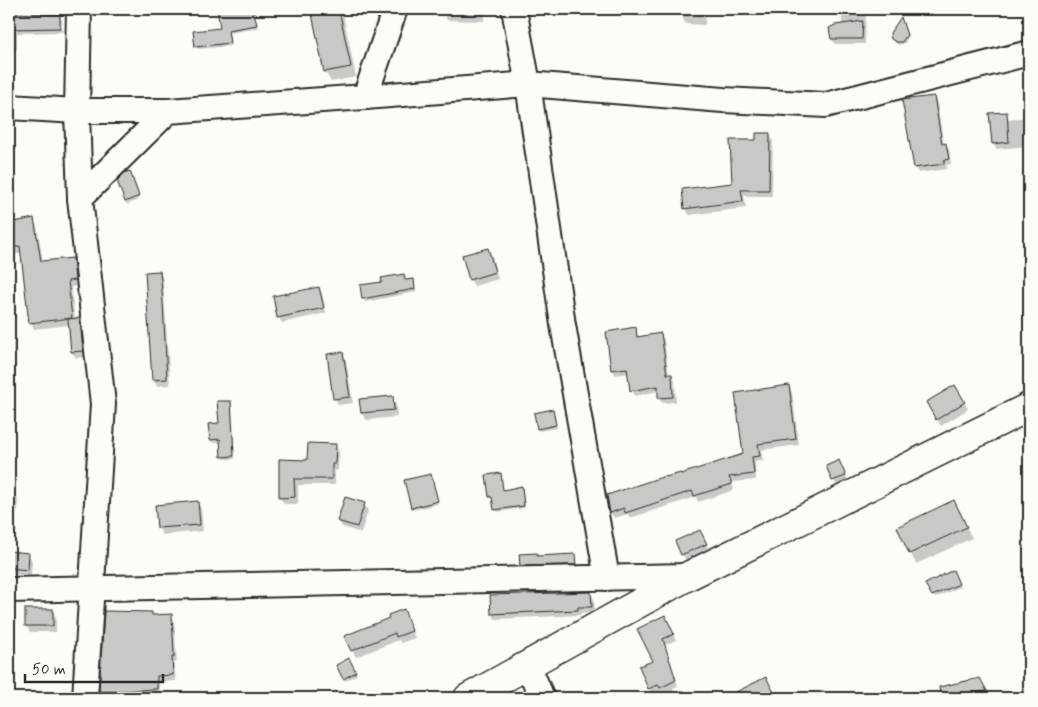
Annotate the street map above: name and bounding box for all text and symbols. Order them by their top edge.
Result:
scale bar [25,652,162,684]
text: 50 m [32,660,66,680]

